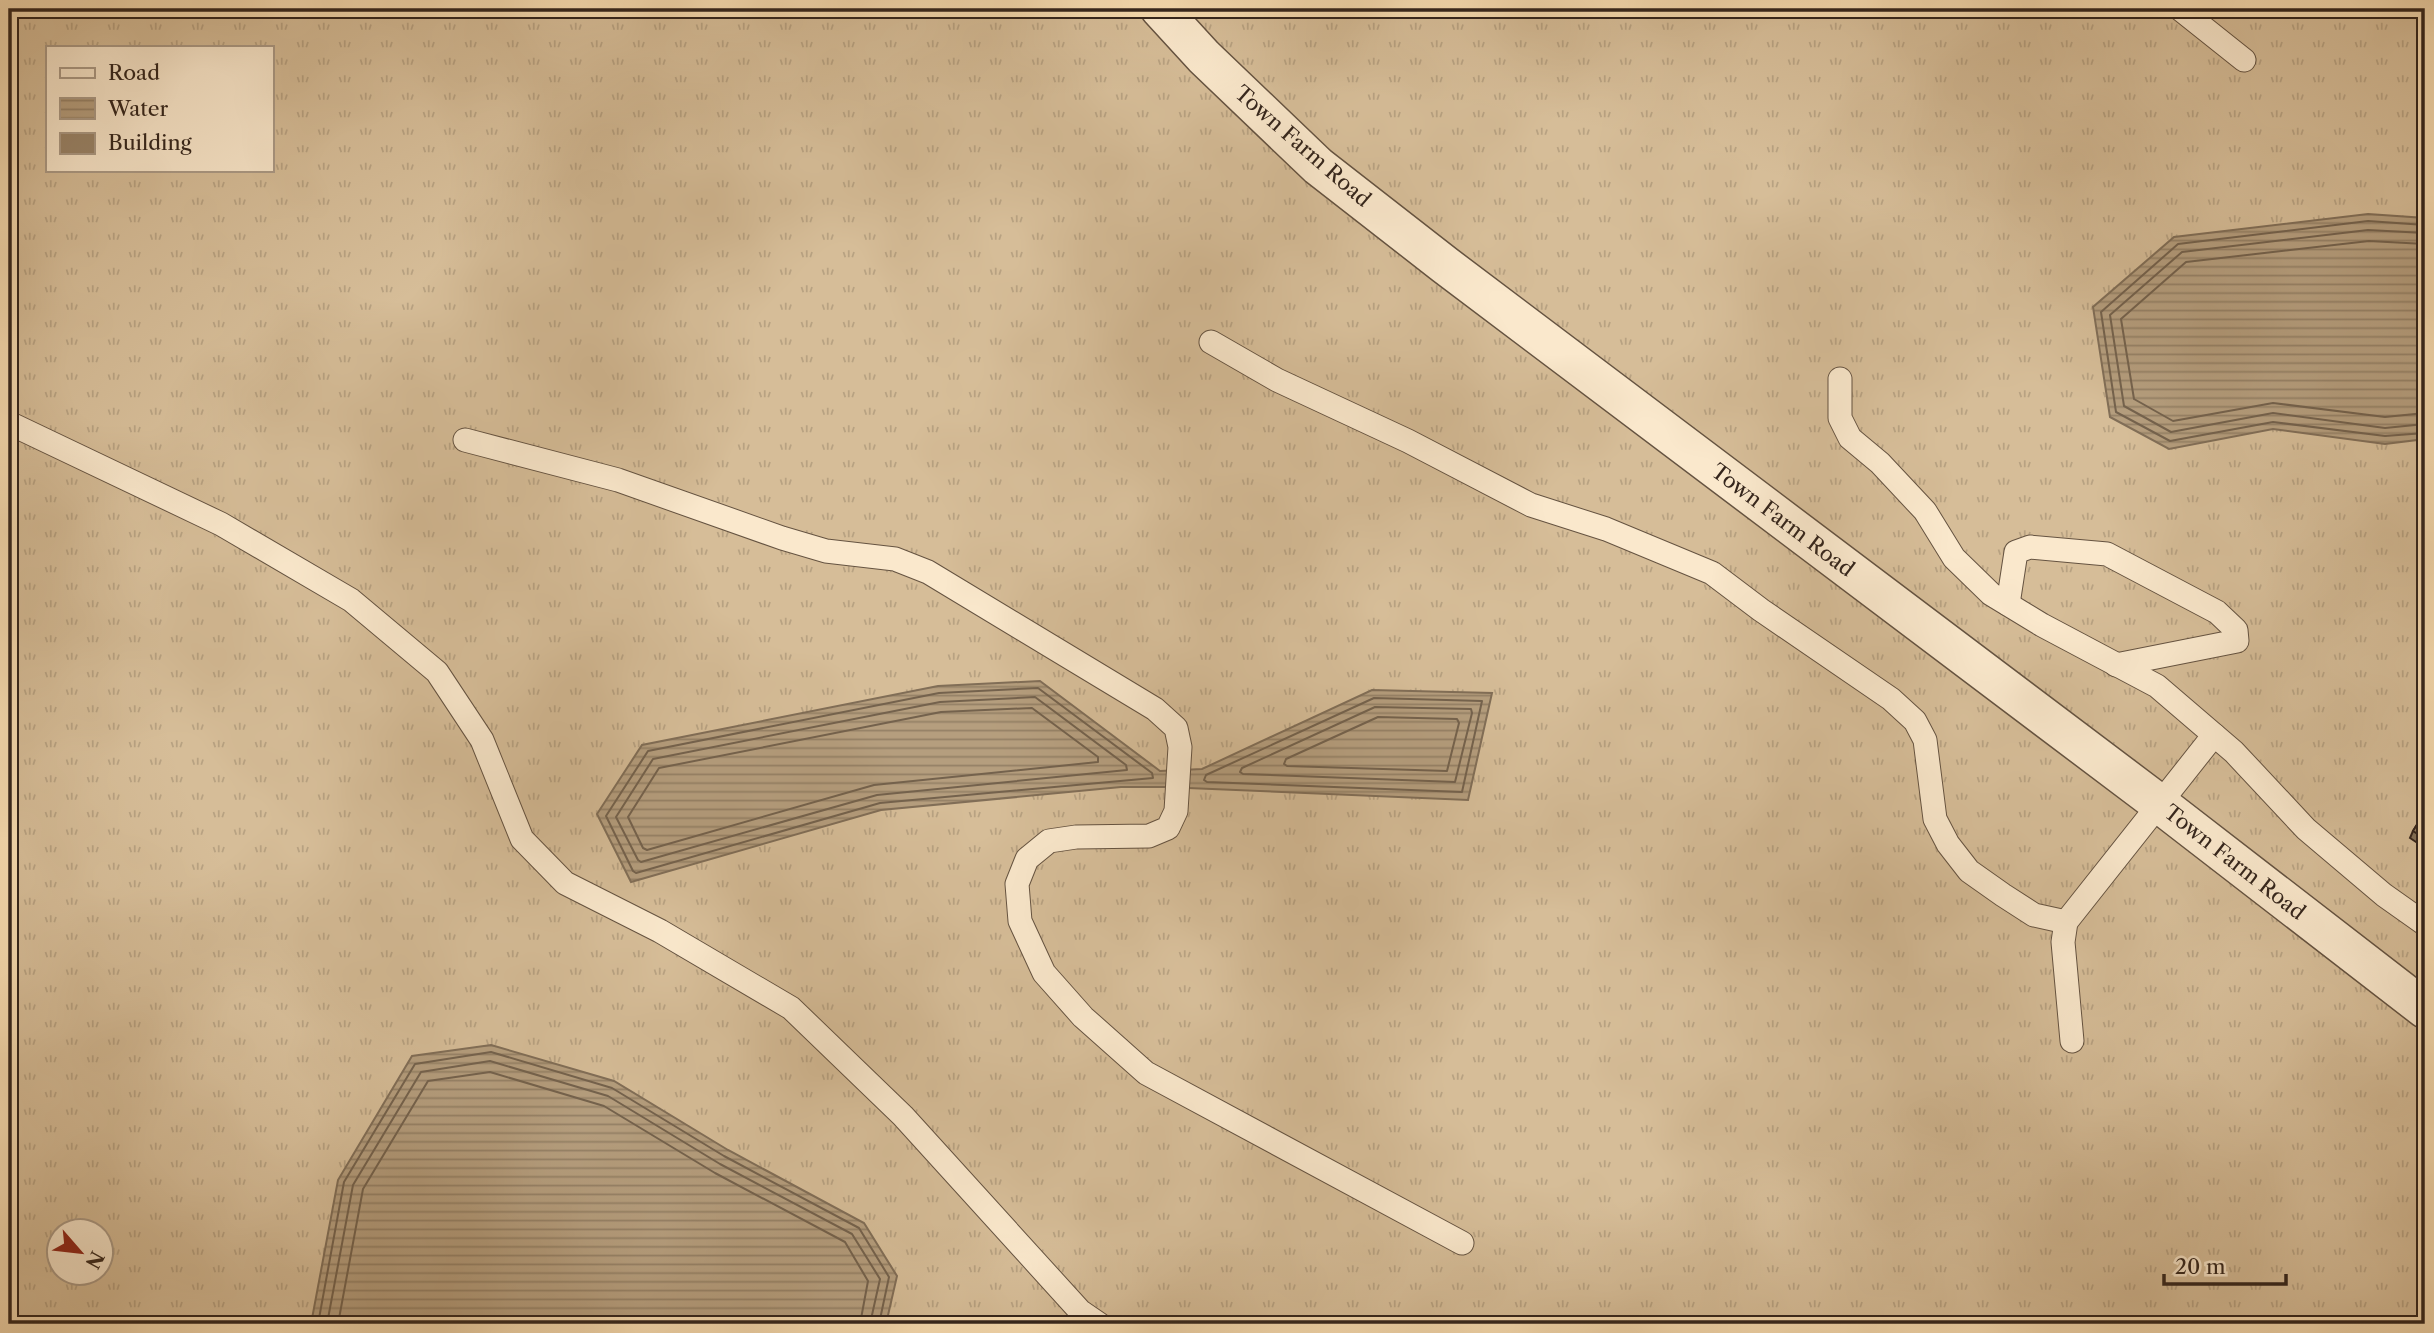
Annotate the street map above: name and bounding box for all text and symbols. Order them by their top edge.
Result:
legend [46,46,273,172]
text: Road [108,60,160,85]
street label: Town Farm Road [1230,80,1376,212]
text: Water [107,96,168,121]
text: Building [108,130,193,155]
street label: Town Farm Road [1707,458,1859,582]
street label: Town Farm Road [2160,799,2311,925]
north arrow [46,1218,116,1288]
scale bar [2164,1242,2287,1286]
text: N [81,1247,109,1272]
text: 20 m [2175,1254,2226,1279]

